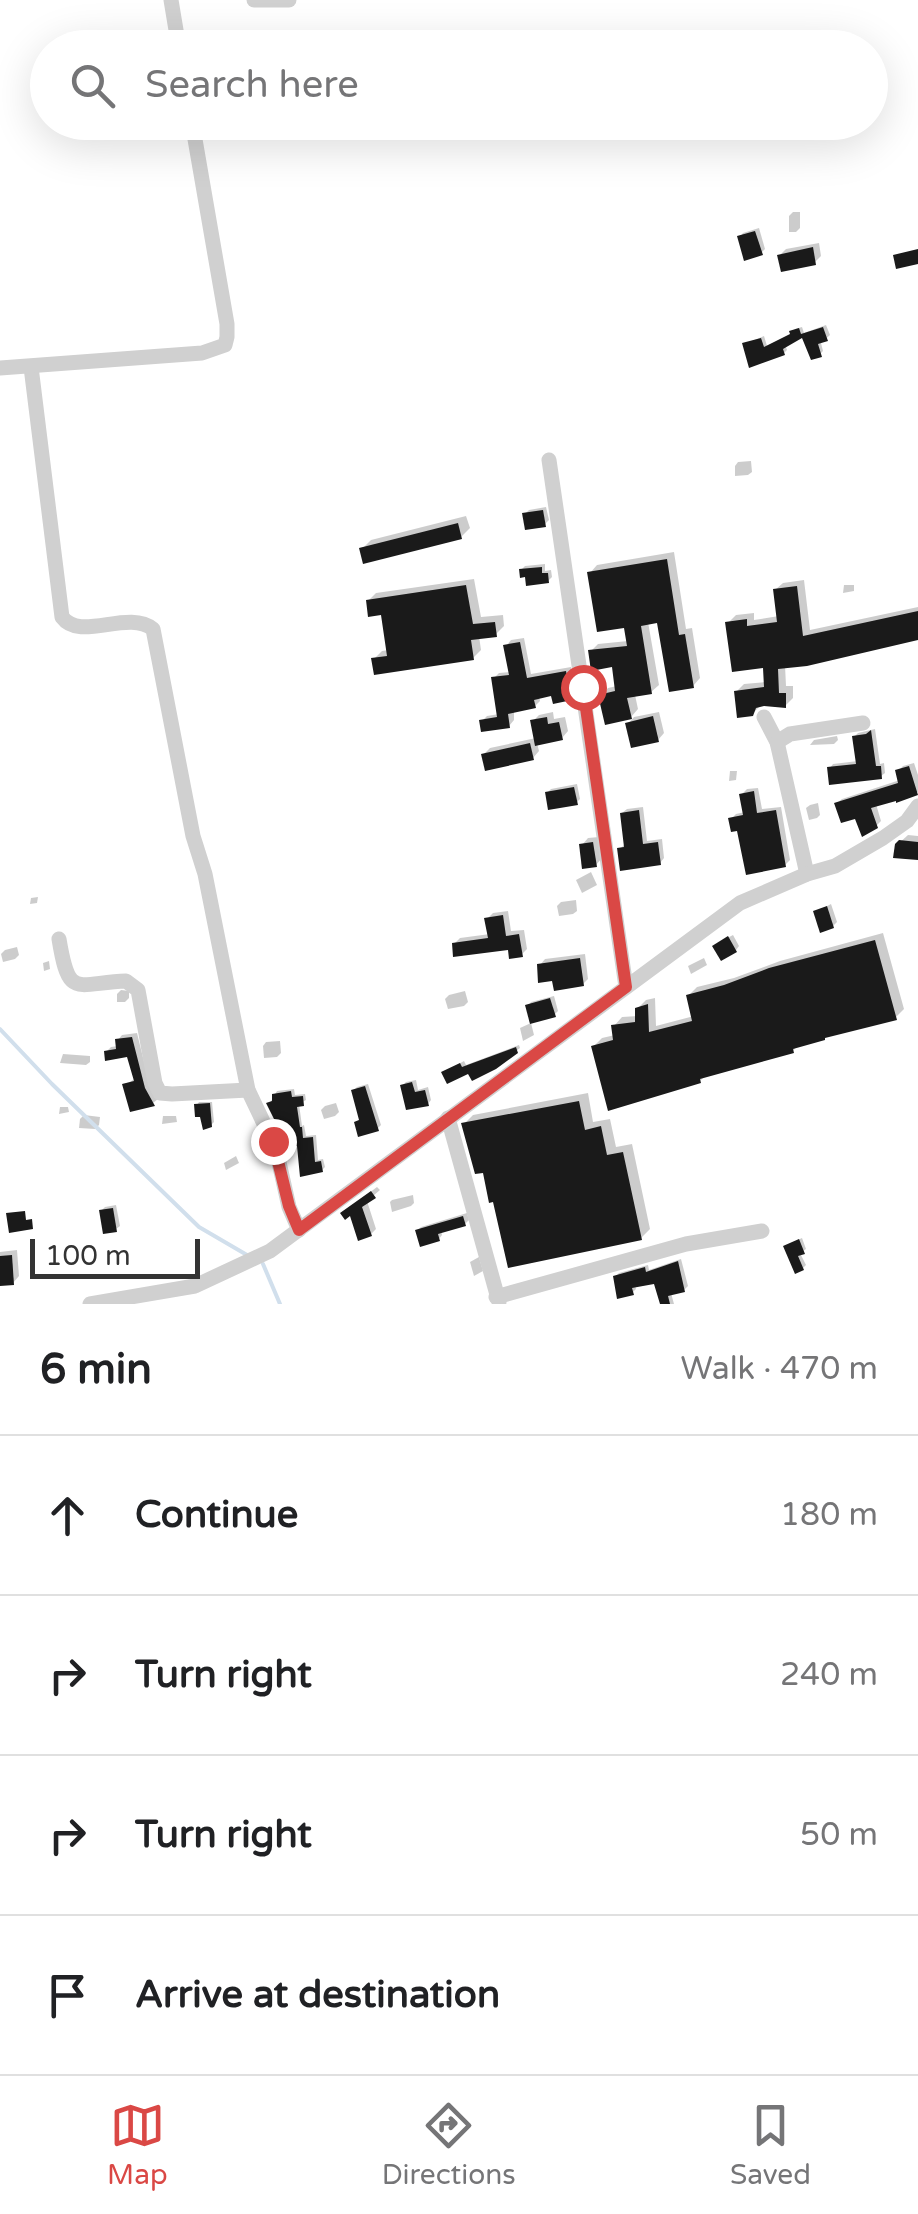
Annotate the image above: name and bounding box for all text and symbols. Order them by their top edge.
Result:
search box [30,30,888,140]
icon: search [65,58,120,113]
text: Search here [145,62,359,108]
route start [561,665,607,711]
route end [251,1119,297,1165]
scale bar [30,1234,200,1278]
text: 100 m [45,1239,131,1273]
text: 6 min [40,1344,152,1395]
text: Walk · 470 m [681,1350,878,1388]
icon: ahead [40,1488,95,1543]
text: Continue [135,1492,298,1538]
text: 180 m [780,1496,878,1534]
icon: right [40,1648,95,1703]
text: Turn right [135,1652,312,1698]
text: 240 m [780,1656,878,1694]
icon: right [40,1808,95,1863]
text: Turn right [135,1812,312,1858]
text: 50 m [800,1816,878,1854]
icon: arrive [40,1968,95,2023]
text: Arrive at destination [135,1972,500,2018]
tab: Map [107,2098,168,2192]
tab: Directions [382,2098,516,2192]
tab: Saved [730,2098,811,2192]

